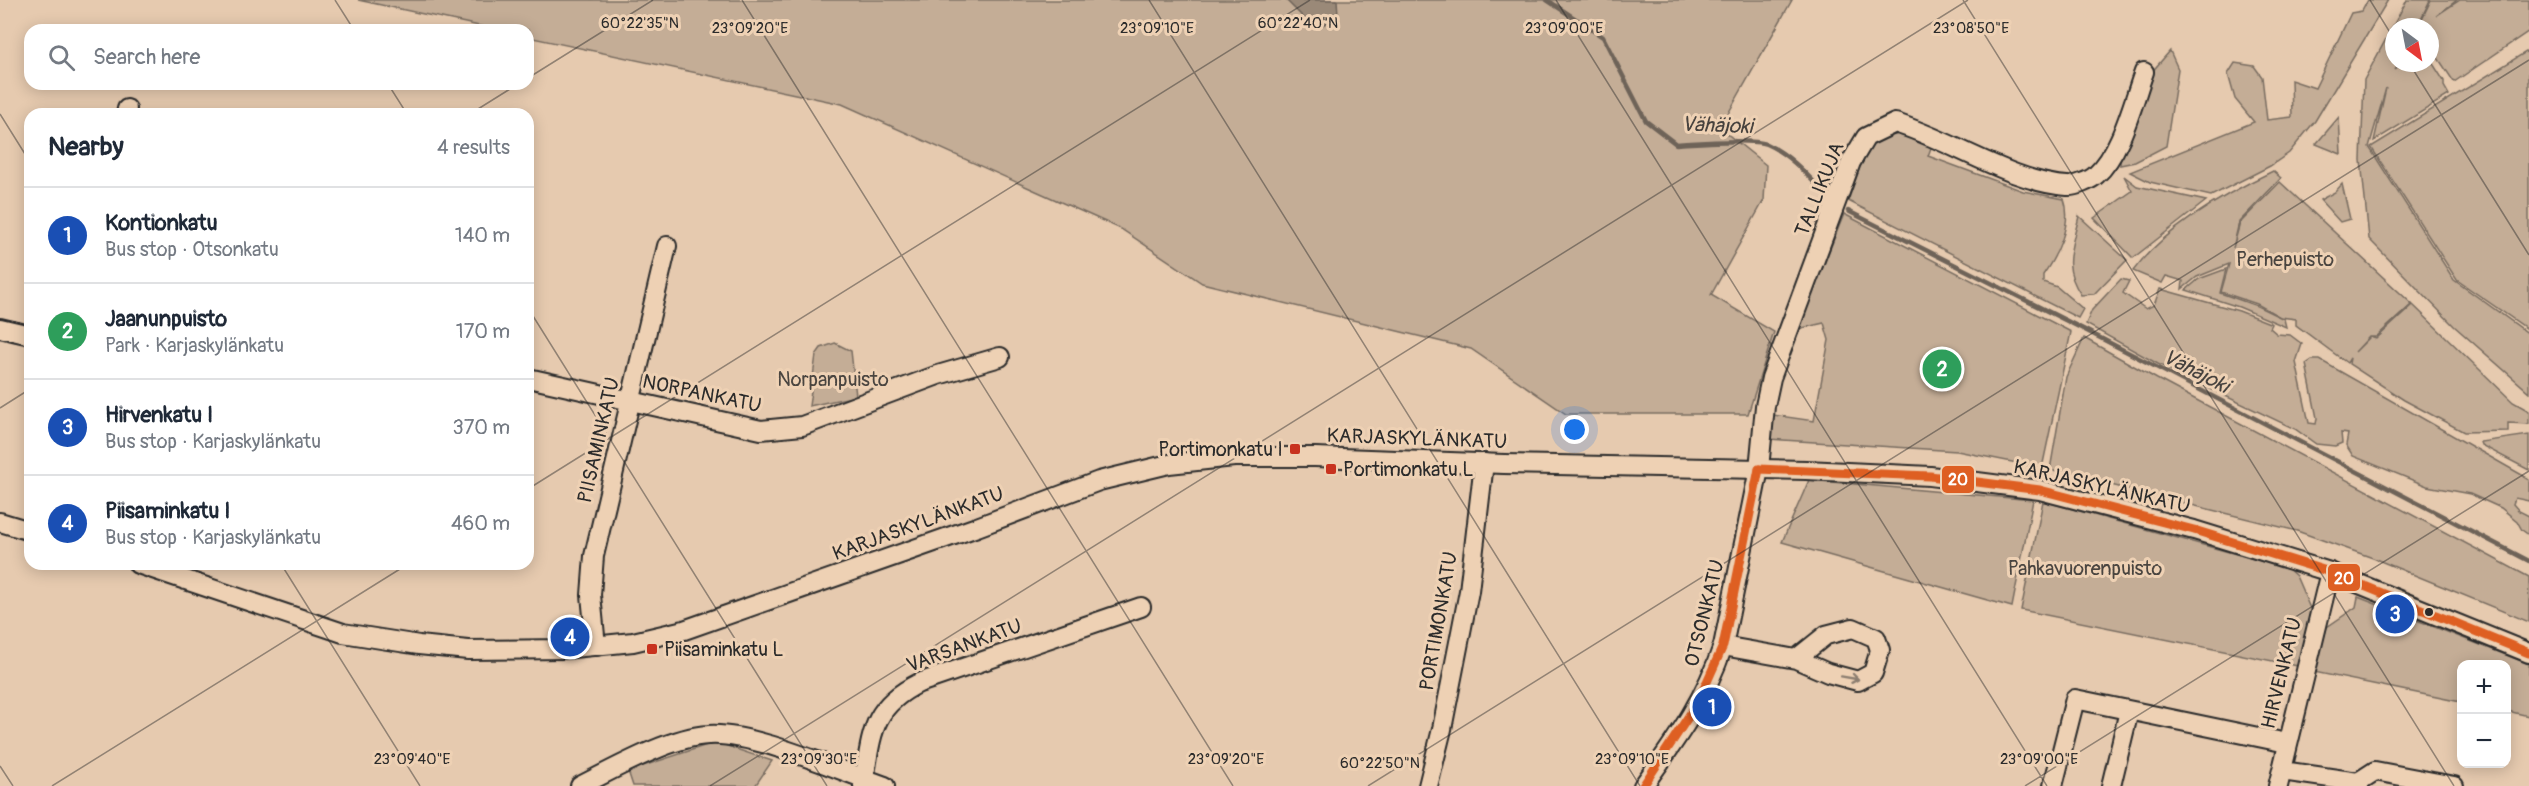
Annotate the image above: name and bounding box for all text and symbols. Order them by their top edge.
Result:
text: 60°22'35"N [601,14,679,33]
text: 60°22'40"N [1258,14,1338,33]
north arrow [2385,18,2439,72]
text: 23°09'20"E [712,19,788,38]
text: 23°09'10"E [1120,19,1194,38]
text: 23°09'00"E [1525,19,1603,38]
text: 23°08'50"E [1933,19,2009,38]
search box [24,24,534,90]
icon: search [45,41,78,74]
text: Search here [93,43,200,71]
water label: Vähäjoki [1681,111,1756,140]
text: Nearby [48,131,124,163]
text: 4 results [437,135,510,160]
street label: TALLIKUJA [1789,138,1850,240]
text: Kontionkatu [105,209,218,237]
text: 1 [64,223,71,248]
text: 140 m [455,223,510,248]
text: Bus stop · Otsonkatu [105,237,279,262]
park label: Perhepuisto [2236,247,2334,272]
text: Jaanunpuisto [105,305,227,333]
text: 2 [62,319,73,344]
text: 170 m [456,319,510,344]
text: Park · Karjaskylänkatu [105,333,284,358]
water label: Vähäjoki [2158,343,2236,401]
pin: 2 [1922,346,1962,392]
park label: Norpanpuisto [777,367,889,392]
street label: NORPANKATU [640,369,764,418]
street label: PIISAMINKATU [572,375,625,505]
text: Hirvenkatu I [105,401,213,429]
text: 3 [62,415,73,440]
text: 370 m [453,415,510,440]
your location [1560,415,1589,444]
street label: KARJASKYLÄNKATU [1326,423,1508,454]
text: Bus stop · Karjaskylänkatu [105,429,321,454]
place label: Portimonkatu I [1158,437,1283,462]
marker: Portimonkatu I [1288,442,1302,456]
street label: KARJASKYLÄNKATU [2011,454,2193,519]
place label: Portimonkatu L [1343,457,1473,482]
marker: Portimonkatu L [1324,462,1338,476]
line badge: 20 [1941,465,1975,494]
text: 20 [1948,470,1968,490]
street label: KARJASKYLÄNKATU [829,481,1007,566]
text: Piisaminkatu I [105,497,230,525]
text: 4 [62,511,73,536]
text: 460 m [451,511,510,536]
text: Bus stop · Karjaskylänkatu [105,525,321,550]
street label: PORTIMONKATU [1414,550,1463,692]
park label: Pahkavuorenpuisto [2008,556,2163,581]
street label: OTSONKATU [1679,557,1730,669]
line badge: 20 [2327,563,2361,592]
text: 20 [2334,569,2354,589]
pin: 3 [2376,592,2414,636]
unlabelled marker [2423,606,2435,618]
street label: VARSANKATU [903,613,1025,678]
pin: 4 [550,614,590,660]
street label: HIRVENKATU [2256,615,2307,731]
place label: Piisaminkatu L [664,637,784,662]
marker: Piisaminkatu L [645,642,659,656]
map controls [2457,660,2511,768]
button: + [2457,660,2511,714]
one-way arrow [1840,673,1859,684]
pin: 1 [1692,684,1732,730]
button: − [2457,714,2511,768]
text: 23°09'40"E [374,750,451,769]
text: 23°09'30"E [781,750,857,769]
text: 23°09'20"E [1188,750,1264,769]
text: 23°09'10"E [1595,750,1669,769]
text: 23°09'00"E [2000,750,2078,769]
text: 60°22'50"N [1340,754,1420,773]

